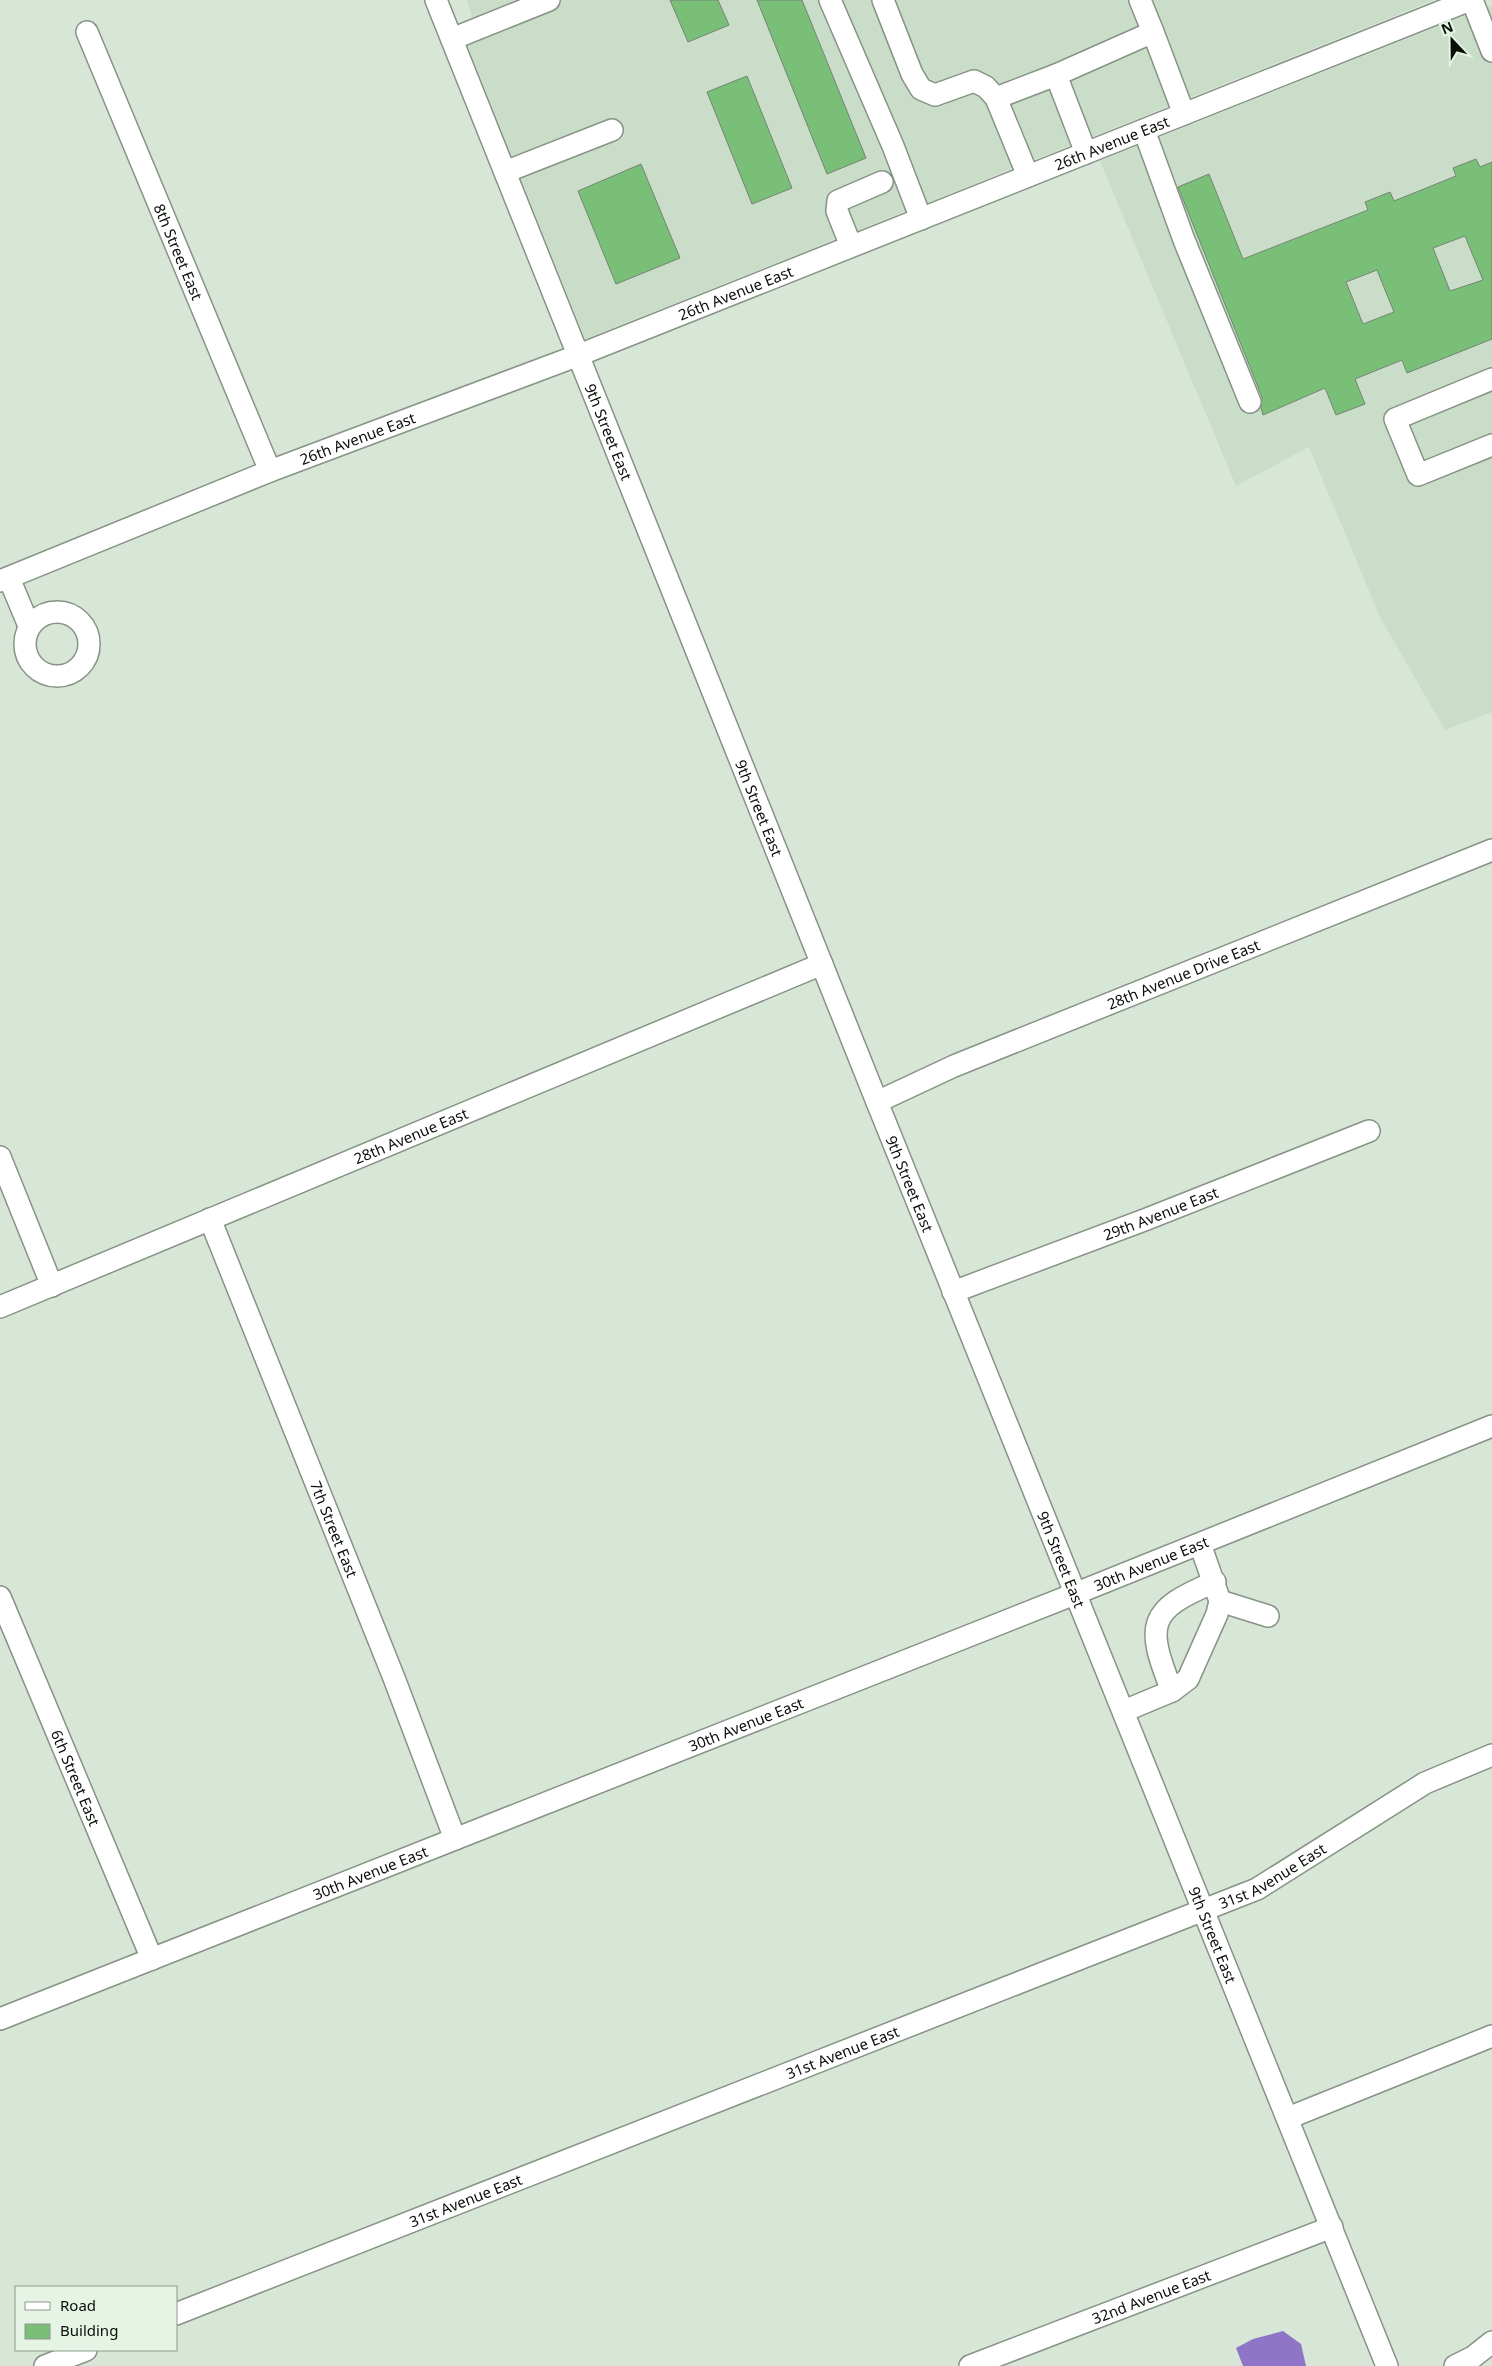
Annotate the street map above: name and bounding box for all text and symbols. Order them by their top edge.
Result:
north arrow [1427,15,1477,65]
text: N [1438,17,1456,38]
street label: 26th Avenue East [1051,111,1172,175]
street label: 8th Street East [150,201,208,303]
street label: 26th Avenue East [675,261,796,325]
street label: 9th Street East [580,380,637,484]
street label: 26th Avenue East [297,407,419,469]
street label: 9th Street East [731,756,788,860]
street label: 28th Avenue Drive East [1104,934,1263,1014]
street label: 28th Avenue East [351,1103,471,1168]
street label: 9th Street East [882,1132,939,1235]
street label: 29th Avenue East [1100,1182,1222,1245]
street label: 7th Street East [306,1478,363,1581]
street label: 9th Street East [1033,1508,1090,1611]
street label: 30th Avenue East [1091,1531,1212,1595]
street label: 30th Avenue East [685,1692,807,1756]
street label: 6th Street East [47,1727,105,1829]
street label: 31st Avenue East [1216,1838,1330,1913]
street label: 30th Avenue East [310,1841,431,1904]
street label: 9th Street East [1185,1884,1242,1987]
street label: 31st Avenue East [783,2021,902,2083]
street label: 31st Avenue East [406,2169,525,2231]
street label: 32nd Avenue East [1089,2264,1214,2328]
legend [15,2286,178,2351]
text: Road [60,2295,96,2315]
text: Building [60,2320,118,2340]

